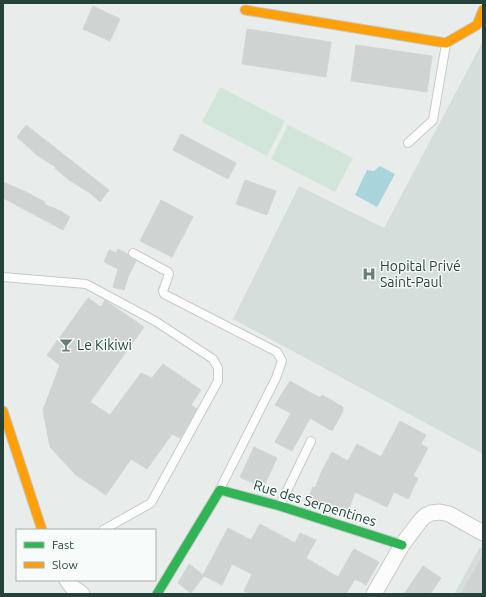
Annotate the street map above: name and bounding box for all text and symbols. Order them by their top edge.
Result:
place label: Hopital Privé Saint-Paul [380,258,461,290]
hospital icon: Hopital Privé Saint-Paul [361,266,377,282]
bar icon: Le Kikiwi [58,337,74,353]
place label: Le Kikiwi [77,337,132,353]
street label: Rue des Serpentines [252,477,378,529]
legend [16,529,156,581]
text: Fast [52,538,74,551]
text: Slow [52,558,78,571]

